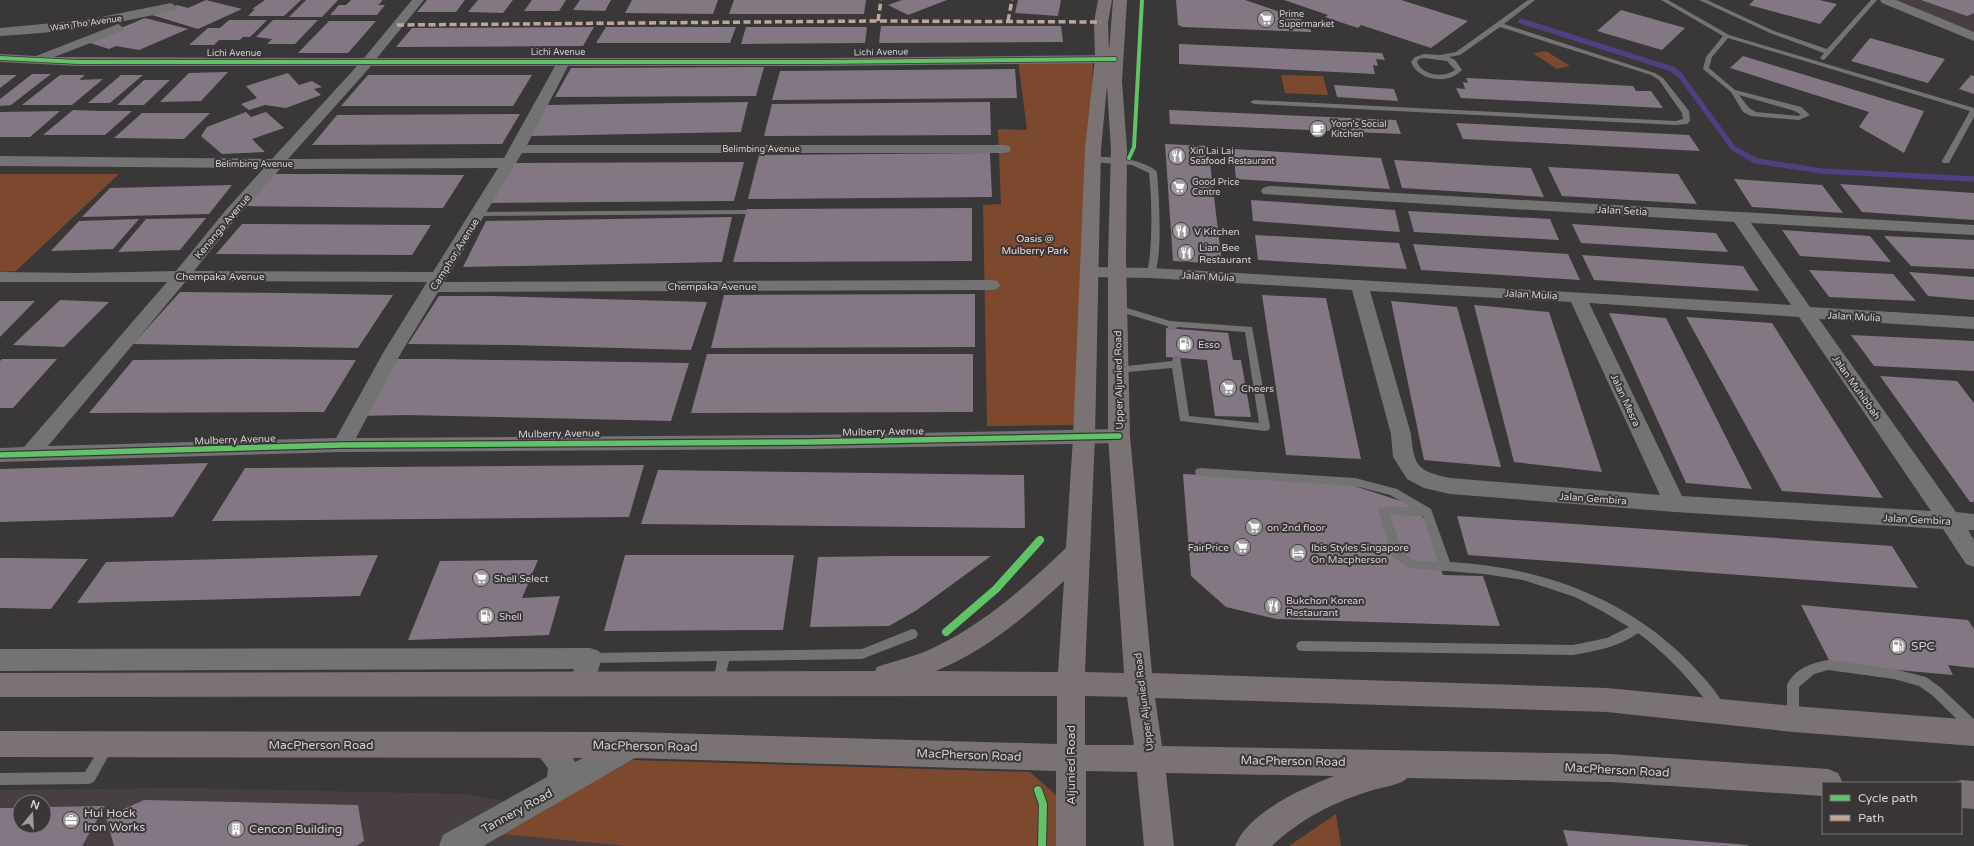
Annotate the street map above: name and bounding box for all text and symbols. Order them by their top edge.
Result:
supermarket icon: Prime Supermarket [1256,9,1276,29]
place label: Prime Supermarket [1279,9,1335,30]
street label: Wan Tho Avenue [49,13,123,34]
street label: Lichi Avenue [531,47,585,58]
street label: Lichi Avenue [854,47,908,58]
street label: Lichi Avenue [207,48,261,59]
cafe icon: Yoon's Social Kitchen [1308,119,1328,139]
place label: Yoon's Social Kitchen [1331,119,1387,140]
street label: Belimbing Avenue [722,144,800,155]
restaurant icon: Xin Lai Lai Seafood Restaurant [1167,146,1187,166]
place label: Xin Lai Lai Seafood Restaurant [1190,146,1275,167]
street label: Belimbing Avenue [215,159,293,170]
supermarket icon: Good Price Centre [1169,177,1189,197]
place label: Good Price Centre [1192,177,1239,198]
street label: Kenanga Avenue [192,192,253,261]
street label: Jalan Setia [1596,204,1648,218]
street label: Camphor Avenue [428,216,482,293]
restaurant icon: V Kitchen [1171,221,1191,241]
place label: V Kitchen [1194,226,1240,238]
park label: Oasis @ Mulberry Park [1001,233,1069,257]
place label: Lian Bee Restaurant [1199,242,1251,266]
restaurant icon: Lian Bee Restaurant [1176,243,1196,263]
street label: Jalan Mulia [1181,270,1235,284]
street label: Chempaka Avenue [175,271,265,283]
street label: Chempaka Avenue [667,281,757,293]
street label: Jalan Mulia [1504,288,1558,302]
street label: Jalan Mulia [1827,310,1881,324]
street label: Upper Aljunied Road [1112,330,1126,430]
fuel station icon: Esso [1175,334,1195,354]
place label: Esso [1198,339,1220,351]
street label: Jalan Muhibbah [1830,353,1883,422]
street label: Jalan Mesra [1608,372,1642,429]
supermarket icon: Cheers [1218,378,1238,398]
place label: Cheers [1241,383,1274,395]
street label: Mulberry Avenue [842,425,924,439]
street label: Mulberry Avenue [518,427,600,441]
street label: Mulberry Avenue [194,433,276,447]
street label: Jalan Gembira [1559,491,1627,507]
street label: Jalan Gembira [1883,512,1951,528]
supermarket icon: on 2nd floor [1244,517,1264,537]
place label: on 2nd floor [1267,522,1326,534]
supermarket icon: FairPrice [1232,537,1252,557]
place label: FairPrice [1188,542,1229,554]
place label: Ibis Styles Singapore On Macpherson [1311,542,1409,566]
hotel icon: Ibis Styles Singapore On Macpherson [1288,543,1308,563]
supermarket icon: Shell Select [471,568,491,588]
place label: Shell Select [494,573,549,585]
place label: Bukchon Korean Restaurant [1286,595,1364,619]
restaurant icon: Bukchon Korean Restaurant [1263,596,1283,616]
fuel station icon: Shell [476,606,496,626]
place label: Shell [499,611,522,623]
fuel station icon: SPC [1888,636,1908,656]
place label: SPC [1911,639,1935,653]
street label: Upper Aljunied Road [1132,652,1156,752]
street label: Aljunied Road [1064,725,1078,805]
street label: MacPherson Road [268,738,374,752]
street label: MacPherson Road [592,738,698,754]
street label: MacPherson Road [916,746,1022,764]
street label: MacPherson Road [1240,753,1346,769]
street label: MacPherson Road [1564,760,1670,780]
legend [1822,782,1962,834]
street label: Tannery Road [479,786,555,836]
text: Cycle path [1858,791,1917,805]
north arrow [12,794,52,834]
text: N [29,797,41,813]
place label: Hui Hock Iron Works [84,806,145,834]
office icon: Hui Hock Iron Works [61,810,81,830]
text: Path [1858,811,1884,825]
building icon: Cencon Building [226,819,246,839]
place label: Cencon Building [249,822,342,836]

